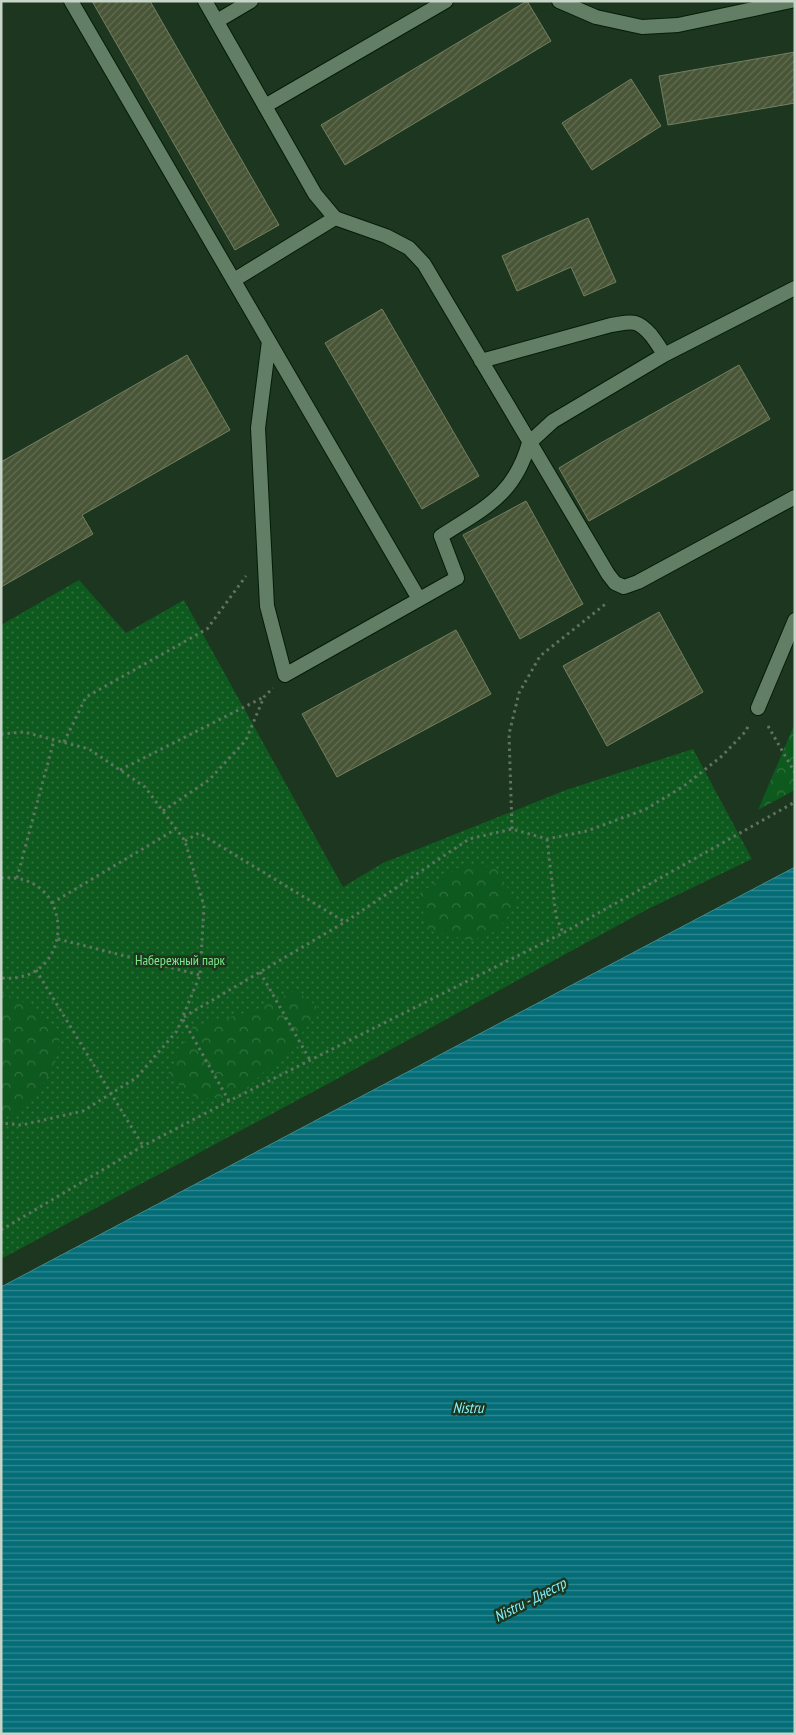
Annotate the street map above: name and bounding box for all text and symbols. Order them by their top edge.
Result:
park label: Набережный парк [135,951,226,969]
water label: Nistru [452,1398,485,1417]
water label: Nistru - Днестр [491,1573,570,1626]

